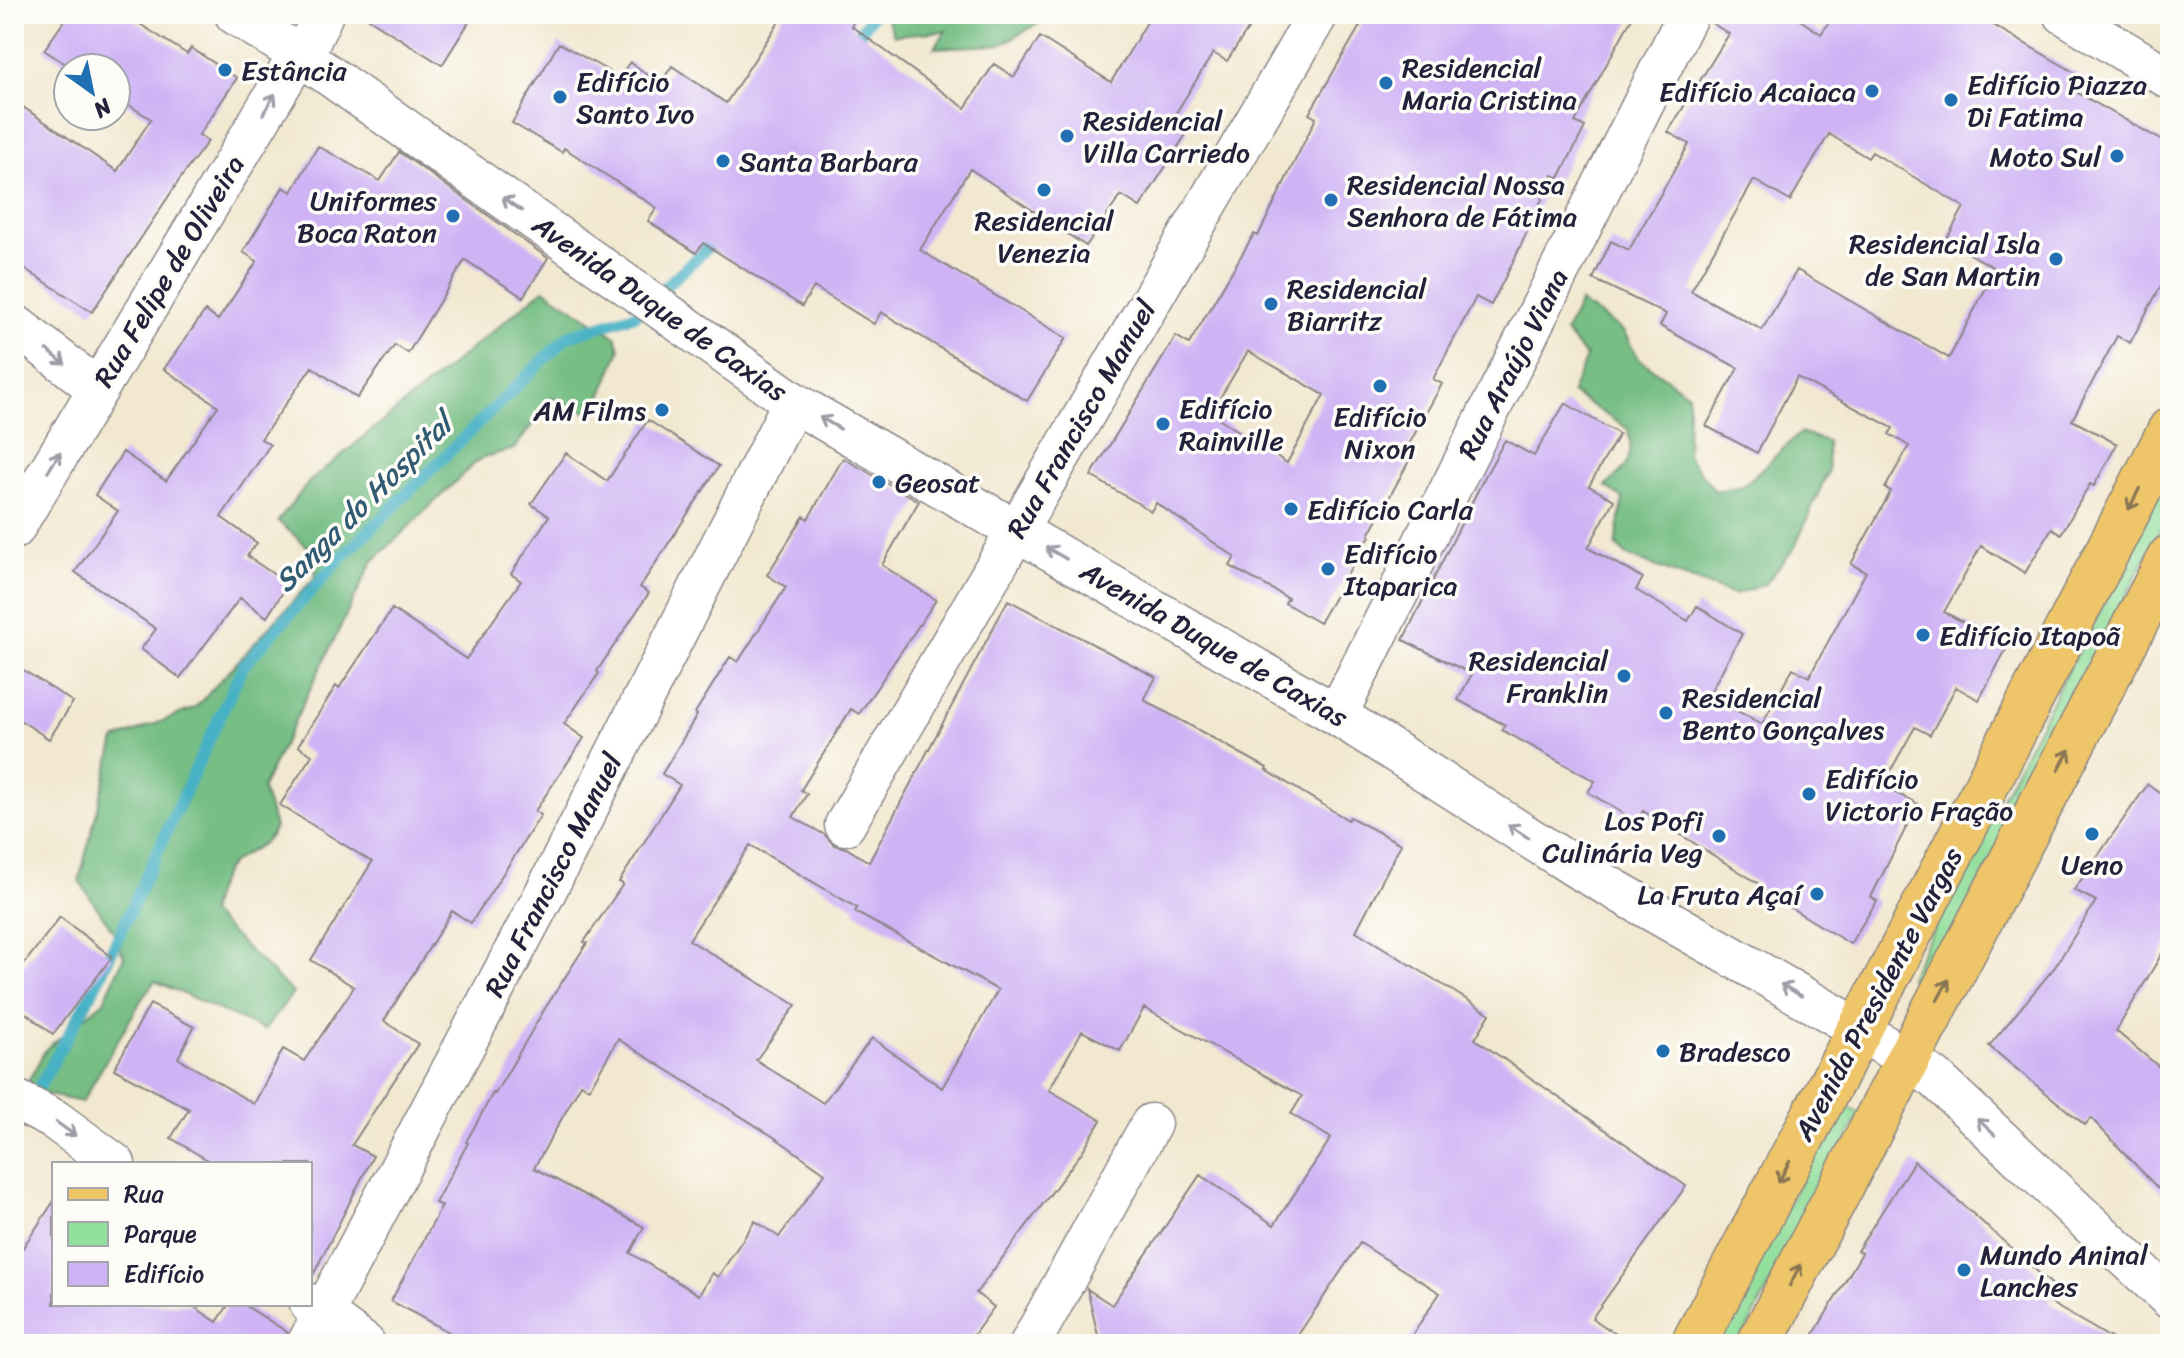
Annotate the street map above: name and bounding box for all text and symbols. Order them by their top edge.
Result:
place label: Residencial Maria Cristina [1402,43,1577,124]
place label: Estância [241,46,348,95]
north arrow [52,52,132,132]
place label: Edifício Santo Ivo [576,57,695,138]
place label: Edifício Piazza Di Fatima [1967,60,2147,141]
marker: Estância [216,61,234,79]
place label: Edifício Acaiaca [1659,67,1856,116]
marker: Residencial Maria Cristina [1377,74,1395,92]
marker: Edifício Acaiaca [1863,82,1881,100]
text: N [85,87,120,129]
marker: Edifício Santo Ivo [551,88,569,106]
marker: Edifício Piazza Di Fatima [1942,91,1960,109]
one-way arrow [262,93,278,116]
place label: Residencial Villa Carriedo [1083,96,1250,177]
marker: Residencial Villa Carriedo [1058,127,1076,145]
place label: Moto Sul [1990,132,2102,181]
place label: Santa Barbara [739,137,919,186]
street label: Rua Felipe de Oliveira [80,145,258,397]
marker: Moto Sul [2108,147,2126,165]
marker: Santa Barbara [714,152,732,170]
place label: Residencial Nossa Senhora de Fátima [1347,160,1577,241]
place label: Uniformes Boca Raton [297,176,437,257]
marker: Residencial Venezia [1035,181,1053,199]
marker: Residencial Nossa Senhora de Fátima [1322,191,1340,209]
one-way arrow [502,196,524,212]
place label: Residencial Venezia [974,196,1115,277]
street label: Avenida Duque de Caxias [521,201,798,415]
marker: Uniformes Boca Raton [444,207,462,225]
place label: Residencial Isla de San Martin [1849,219,2040,300]
marker: Residencial Isla de San Martin [2047,250,2065,268]
street label: Rua Araújo Viana [1444,260,1582,468]
place label: Residencial Biarritz [1287,264,1427,345]
street label: Rua Francisco Manuel [993,289,1170,548]
marker: Residencial Biarritz [1262,295,1280,313]
one-way arrow [45,348,66,365]
marker: Edifício Nixon [1371,377,1389,395]
place label: Edifício Rainville [1179,384,1284,465]
place label: AM Films [533,386,647,435]
place label: Edifício Nixon [1333,392,1427,473]
water label: Sanga do Hospital [260,396,470,606]
marker: AM Films [653,401,671,419]
one-way arrow [819,415,843,430]
marker: Edifício Rainville [1154,415,1172,433]
one-way arrow [46,451,62,474]
place label: Geosat [895,458,980,507]
marker: Geosat [870,473,888,491]
place label: Edifício Carla [1307,485,1474,534]
one-way arrow [2126,487,2142,511]
marker: Edifício Carla [1282,500,1300,518]
place label: Edifício Itaparica [1343,529,1457,610]
one-way arrow [1045,545,1068,561]
street label: Avenida Duque de Caxias [1070,547,1357,741]
marker: Edifício Itaparica [1319,560,1337,578]
place label: Edifício Itapoã [1939,611,2121,660]
marker: Edifício Itapoã [1914,626,1932,644]
place label: Residencial Franklin [1469,636,1609,717]
marker: Residencial Franklin [1615,667,1633,685]
place label: Residencial Bento Gonçalves [1682,673,1885,754]
marker: Residencial Bento Gonçalves [1657,704,1675,722]
street label: Rua Francisco Manuel [470,743,636,1006]
one-way arrow [2056,748,2072,772]
place label: Edifício Victorio Fração [1825,754,2013,835]
marker: Edifício Victorio Fração [1800,785,1818,803]
place label: Los Pofi Culinária Veg [1542,796,1704,877]
one-way arrow [1508,823,1530,839]
marker: Ueno [2083,825,2101,843]
marker: Los Pofi Culinária Veg [1710,827,1728,845]
street label: Avenida Presidente Vargas [1779,838,1976,1151]
place label: Ueno [2061,840,2123,889]
place label: La Fruta Açaí [1637,870,1804,919]
marker: La Fruta Açaí [1808,885,1826,903]
one-way arrow [1936,979,1952,1003]
one-way arrow [1780,982,1804,997]
place label: Bradesco [1679,1027,1791,1076]
marker: Bradesco [1654,1042,1672,1060]
one-way arrow [1977,1118,1996,1137]
one-way arrow [55,1121,77,1137]
one-way arrow [1776,1160,1792,1184]
legend [52,1162,312,1306]
text: Rua [124,1173,164,1215]
text: Parque [124,1213,197,1255]
place label: Mundo Aninal Lanches [1980,1230,2149,1311]
text: Edifício [124,1253,204,1295]
marker: Mundo Aninal Lanches [1955,1261,1973,1279]
one-way arrow [1788,1263,1804,1287]

